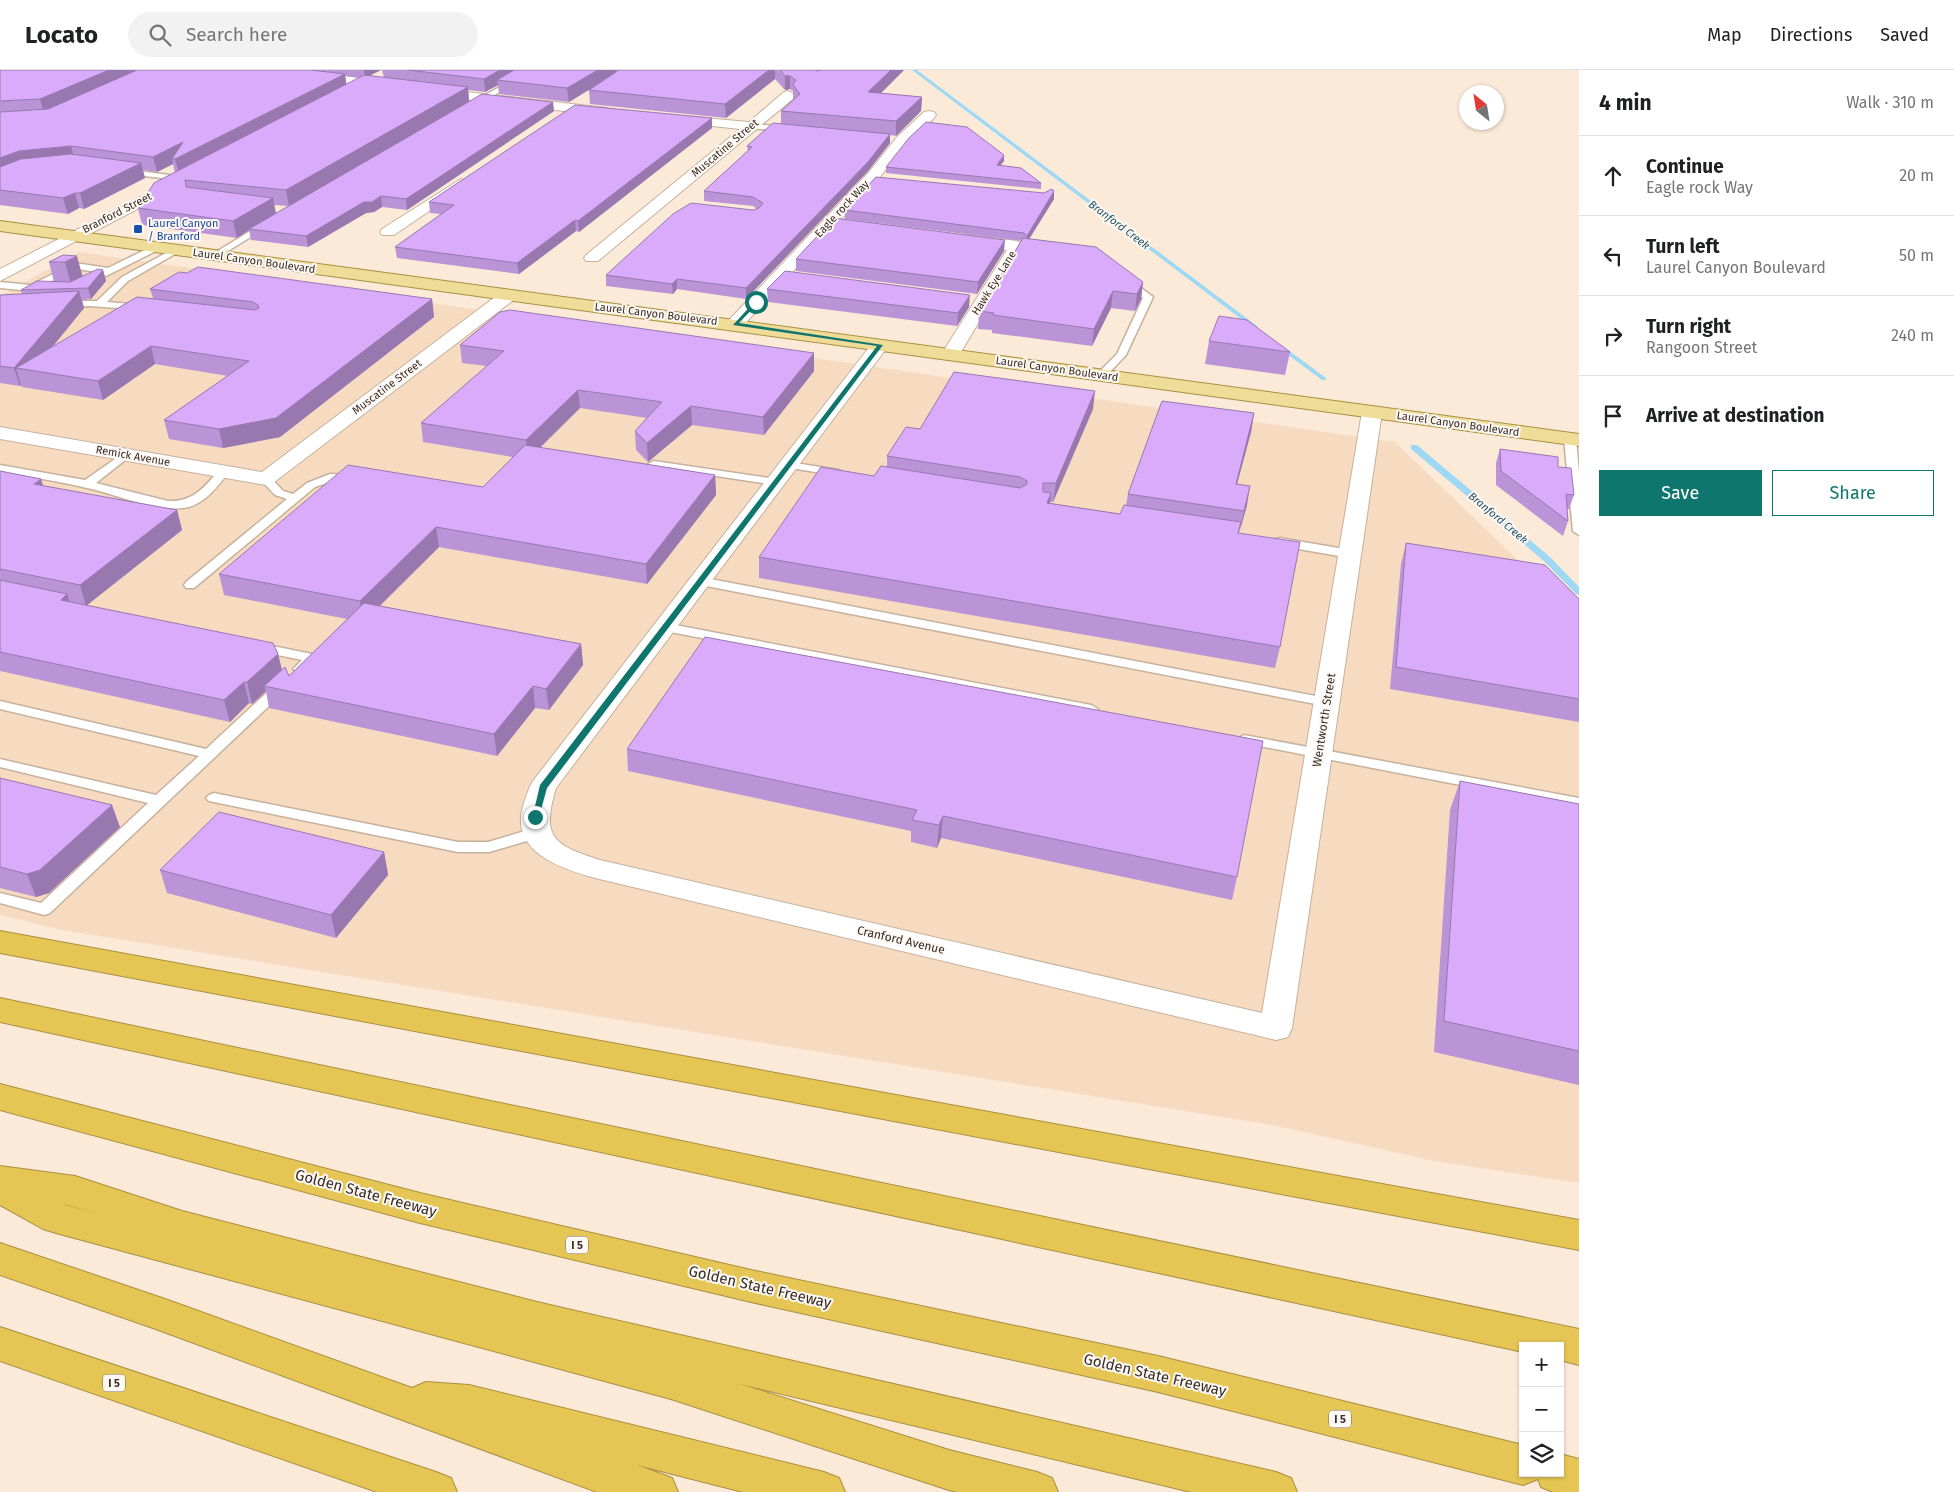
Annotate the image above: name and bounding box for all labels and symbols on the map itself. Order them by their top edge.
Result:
north arrow [1459,85,1504,130]
street label: Muscatine Street [689,116,761,180]
street label: Eagle rock Way [812,177,872,240]
street label: Branford Street [80,190,154,236]
water label: Branford Creek [1086,198,1152,252]
place label: Laurel Canyon / Branford [148,217,218,243]
marker: Laurel Canyon / Branford [132,223,144,235]
street label: Laurel Canyon Boulevard [192,246,316,276]
street label: Hawk Eye Lane [969,248,1019,318]
route start [745,291,768,314]
street label: Laurel Canyon Boulevard [594,300,718,328]
street label: Laurel Canyon Boulevard [995,354,1119,384]
street label: Muscatine Street [350,357,424,417]
street label: Laurel Canyon Boulevard [1396,409,1520,439]
street label: Remick Avenue [95,443,171,469]
water label: Branford Creek [1466,489,1530,547]
street label: Wentworth Street [1310,671,1338,768]
route end [524,806,547,829]
street label: Cranford Avenue [856,923,946,957]
street label: Golden State Freeway [293,1165,439,1221]
road number: I 5 [566,1236,588,1254]
street label: Golden State Freeway [687,1262,834,1312]
street label: Golden State Freeway [1082,1350,1229,1400]
road number: I 5 [103,1375,125,1392]
road number: I 5 [1329,1410,1351,1428]

